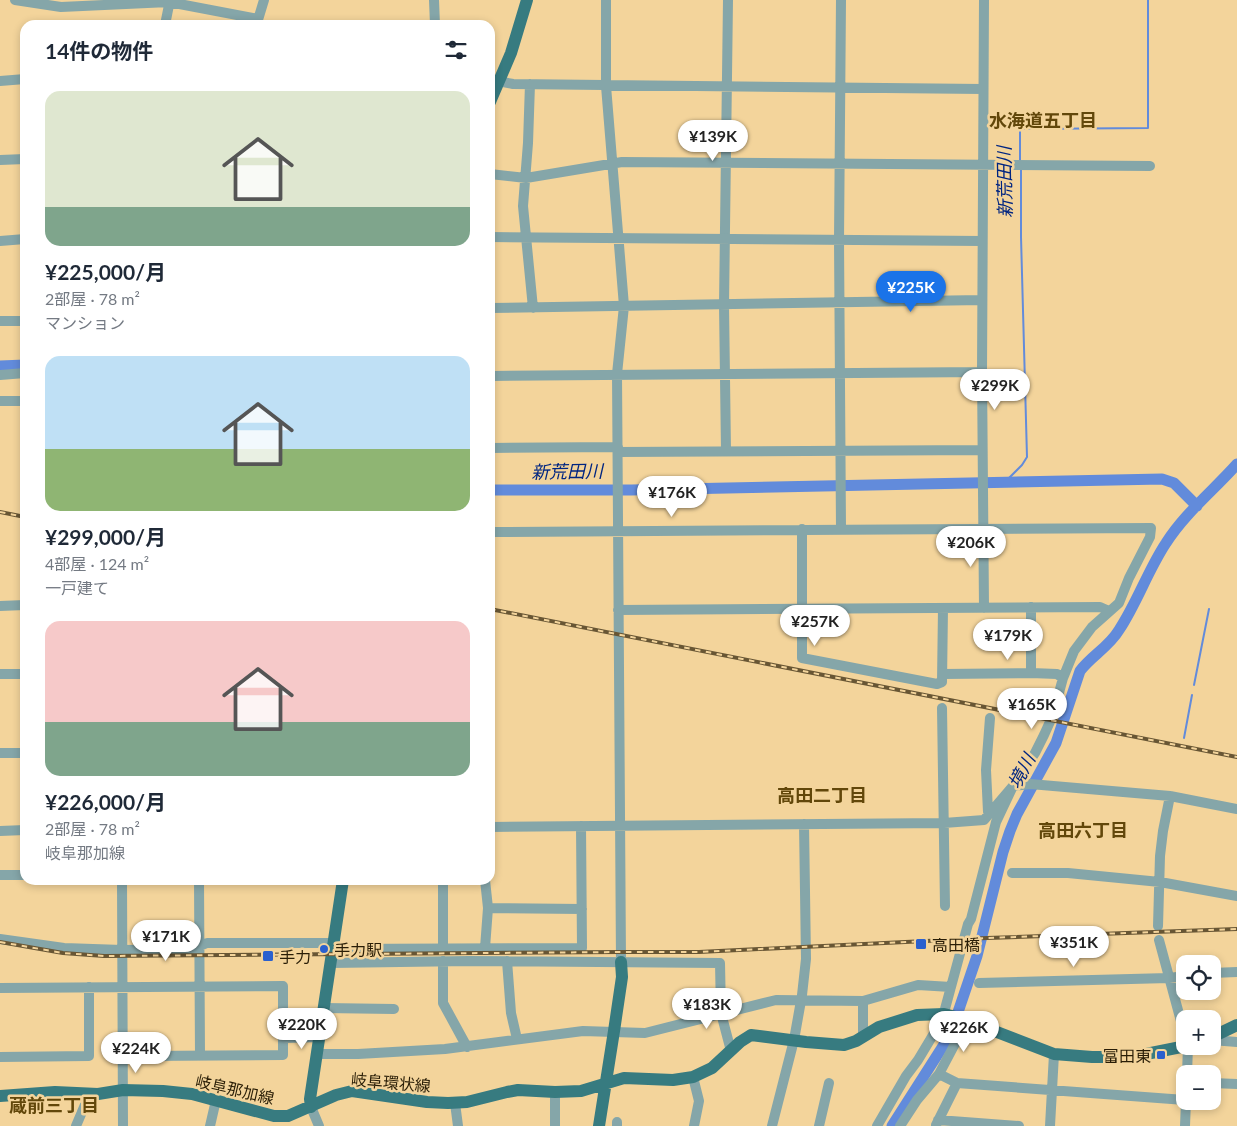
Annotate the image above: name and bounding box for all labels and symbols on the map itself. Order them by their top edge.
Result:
district label: 水海道五丁目 [989,109,1097,131]
pin: ¥139K [678,120,748,162]
water label: 新荒田川 [992,144,1016,218]
pin: ¥225K [876,270,946,313]
pin: ¥299K [960,368,1030,411]
water label: 新荒田川 [531,459,605,483]
pin: ¥176K [637,476,707,518]
pin: ¥206K [936,526,1006,568]
pin: ¥257K [780,604,850,647]
pin: ¥179K [973,618,1043,661]
pin: ¥165K [997,688,1067,730]
water label: 境川 [1003,748,1040,792]
district label: 高田二丁目 [777,784,867,806]
district label: 高田六丁目 [1038,819,1128,841]
pin: ¥171K [131,920,201,962]
pin: ¥351K [1039,926,1109,968]
place label: 高田橋 [932,935,980,954]
marker: 高田橋 [914,937,928,951]
place label: 手力駅 [334,940,382,959]
marker: 手力駅 [318,943,330,955]
place label: 手力 [279,947,311,966]
marker: 手力 [261,949,275,963]
pin: ¥183K [672,988,742,1030]
pin: ¥220K [267,1008,337,1050]
pin: ¥226K [929,1010,999,1053]
pin: ¥224K [101,1032,171,1074]
place label: 富田東 [1103,1046,1151,1065]
marker: 富田東 [1155,1049,1167,1061]
street label: 岐阜環状線 [350,1069,432,1095]
street label: 岐阜那加線 [194,1071,276,1107]
district label: 蔵前三丁目 [9,1094,99,1116]

